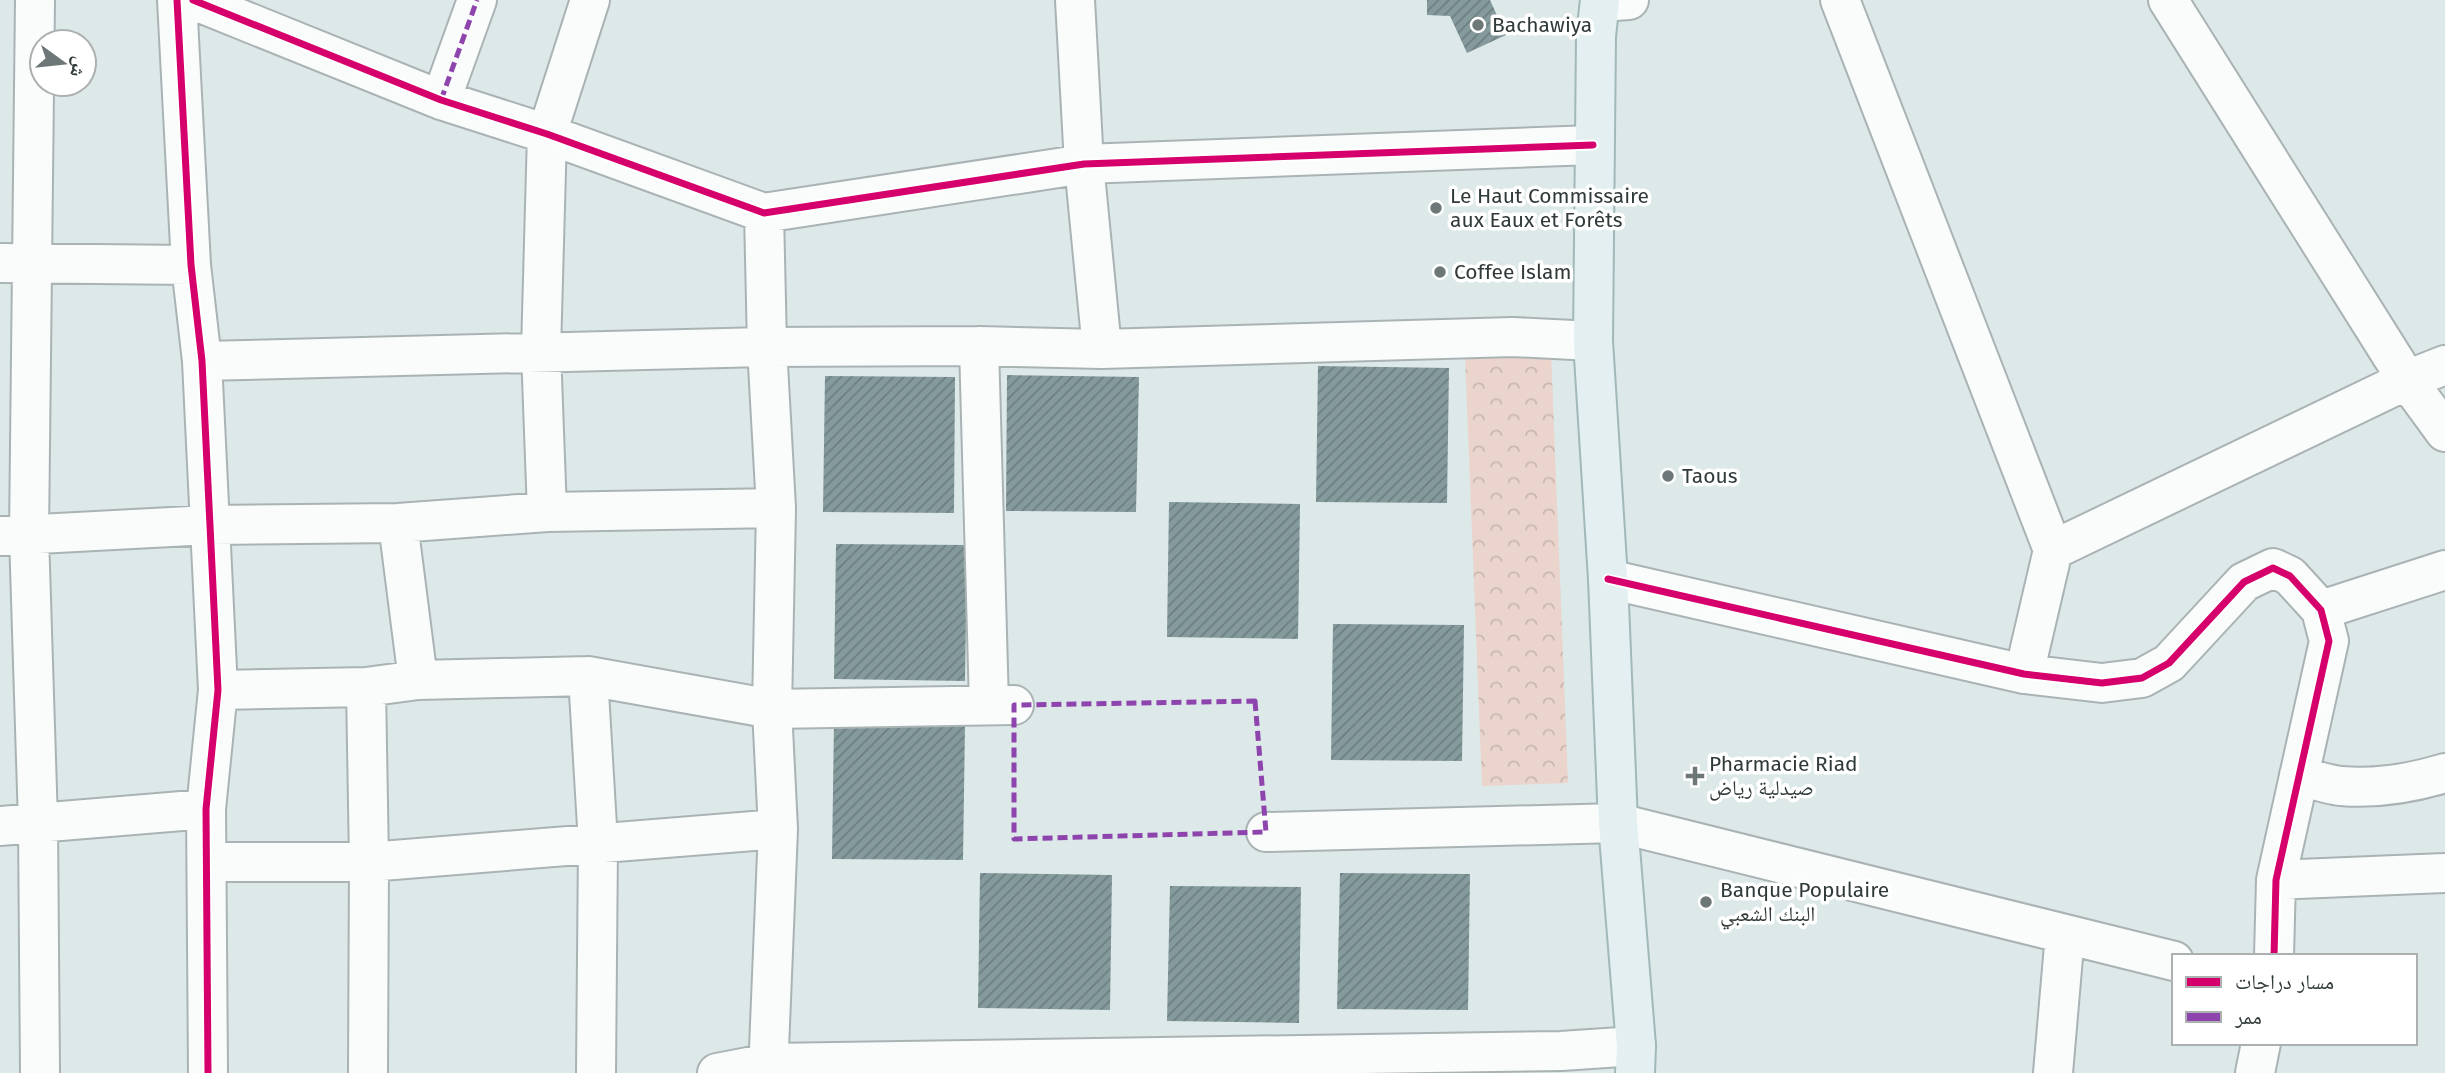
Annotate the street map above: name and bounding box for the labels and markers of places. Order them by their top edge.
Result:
place label: Bachawiya [1492,12,1592,38]
marker: Bachawiya [1470,17,1486,33]
place label: Le Haut Commissaire aux Eaux et Forêts [1450,183,1649,233]
marker: Le Haut Commissaire aux Eaux et Forêts [1428,200,1444,216]
place label: Coffee Islam [1454,259,1571,285]
marker: Coffee Islam [1432,264,1448,280]
place label: Taous [1682,463,1738,489]
marker: Taous [1660,468,1676,484]
place label: Pharmacie Riad صيدلية رياض [1709,751,1858,801]
marker: Pharmacie Riad صيدلية رياض [1687,768,1703,784]
place label: Banque Populaire البنك الشعبي [1720,877,1889,930]
marker: Banque Populaire البنك الشعبي [1698,894,1714,910]

